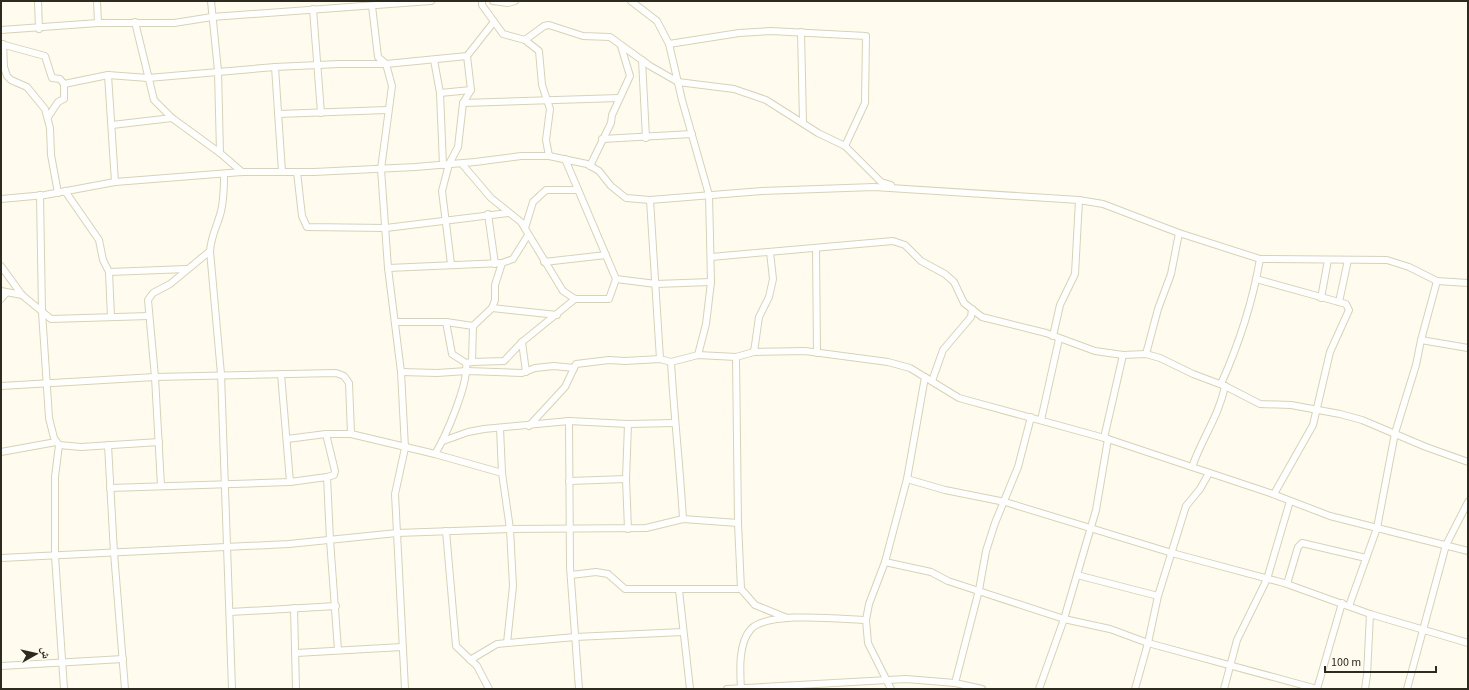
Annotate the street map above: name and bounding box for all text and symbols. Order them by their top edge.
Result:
north arrow [16,634,56,674]
text: ش [37,646,54,660]
scale bar [1325,648,1436,674]
text: 100 m [1331,654,1361,671]

